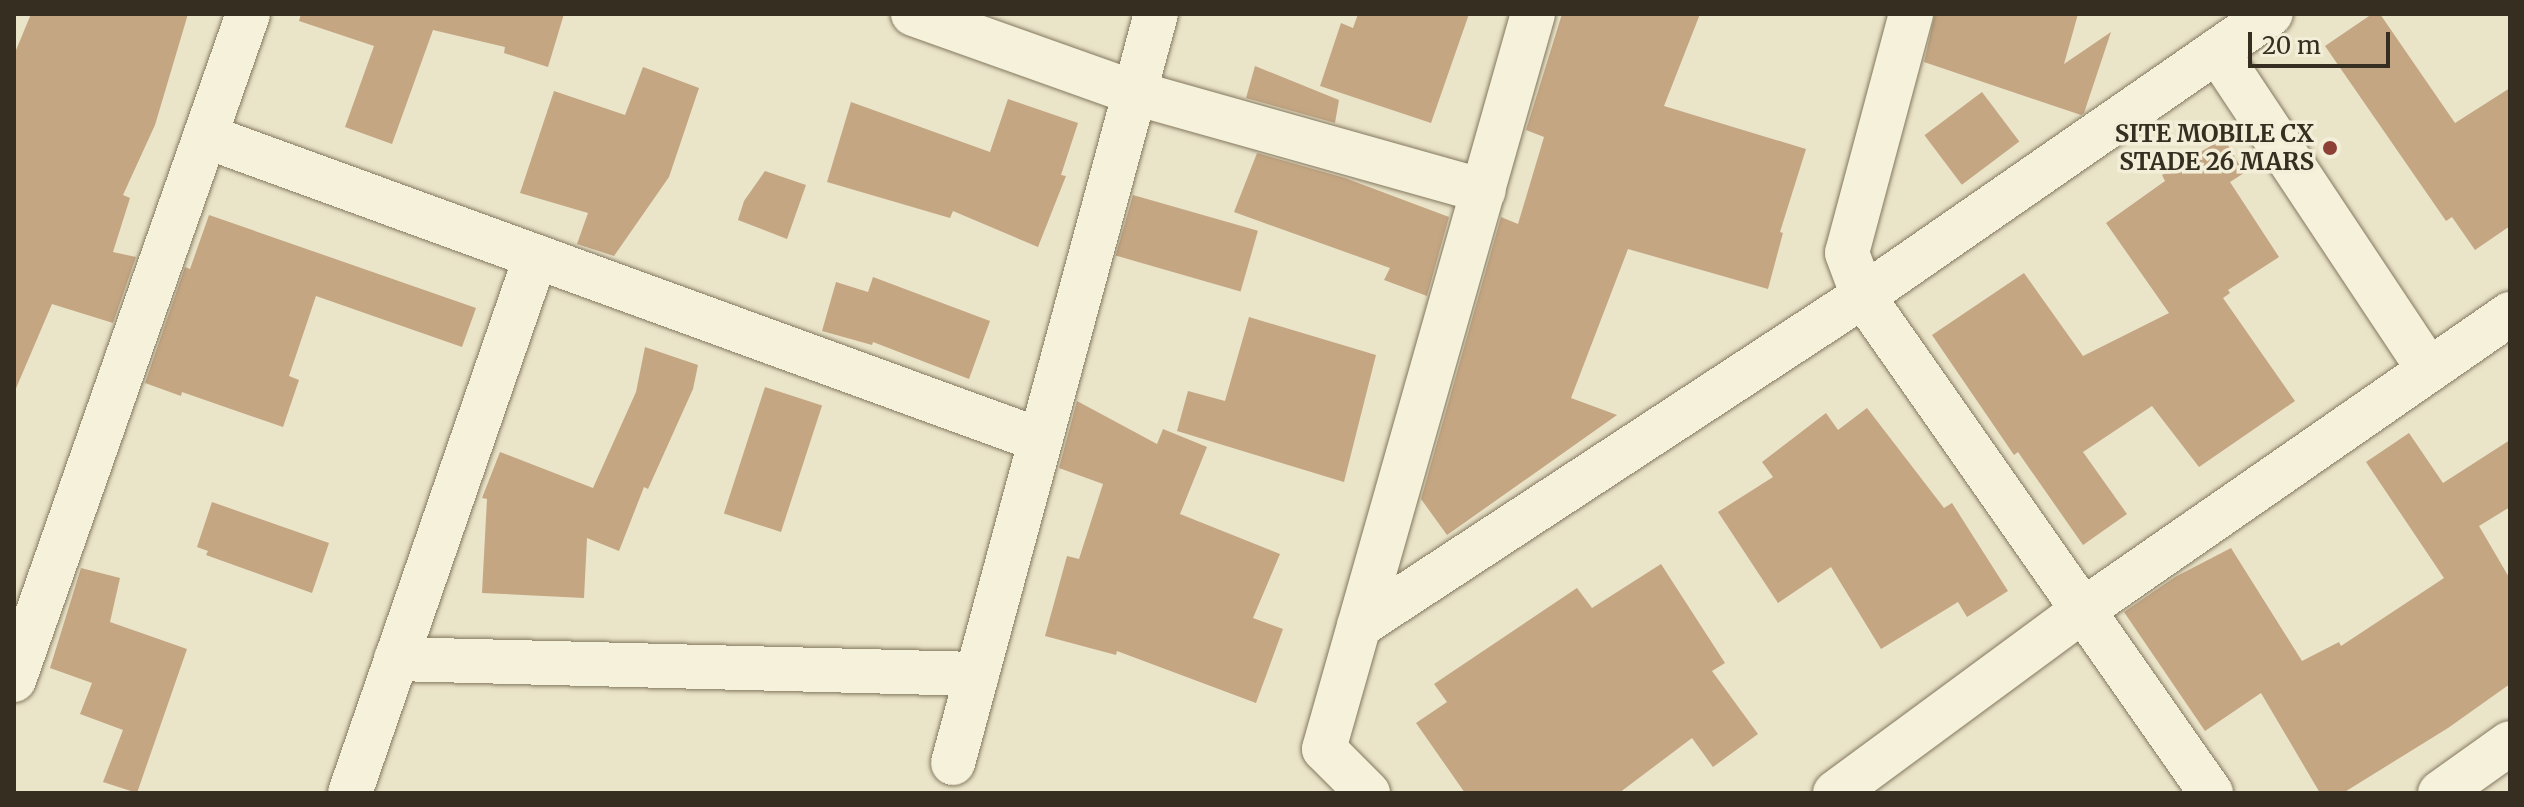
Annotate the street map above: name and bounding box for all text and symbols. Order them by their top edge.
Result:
scale bar [2252,16,2394,66]
text: 20 m [2262,30,2321,61]
place label: SITE MOBILE CX STADE 26 MARS [2115,120,2314,176]
marker: SITE MOBILE CX STADE 26 MARS [2321,139,2339,157]

